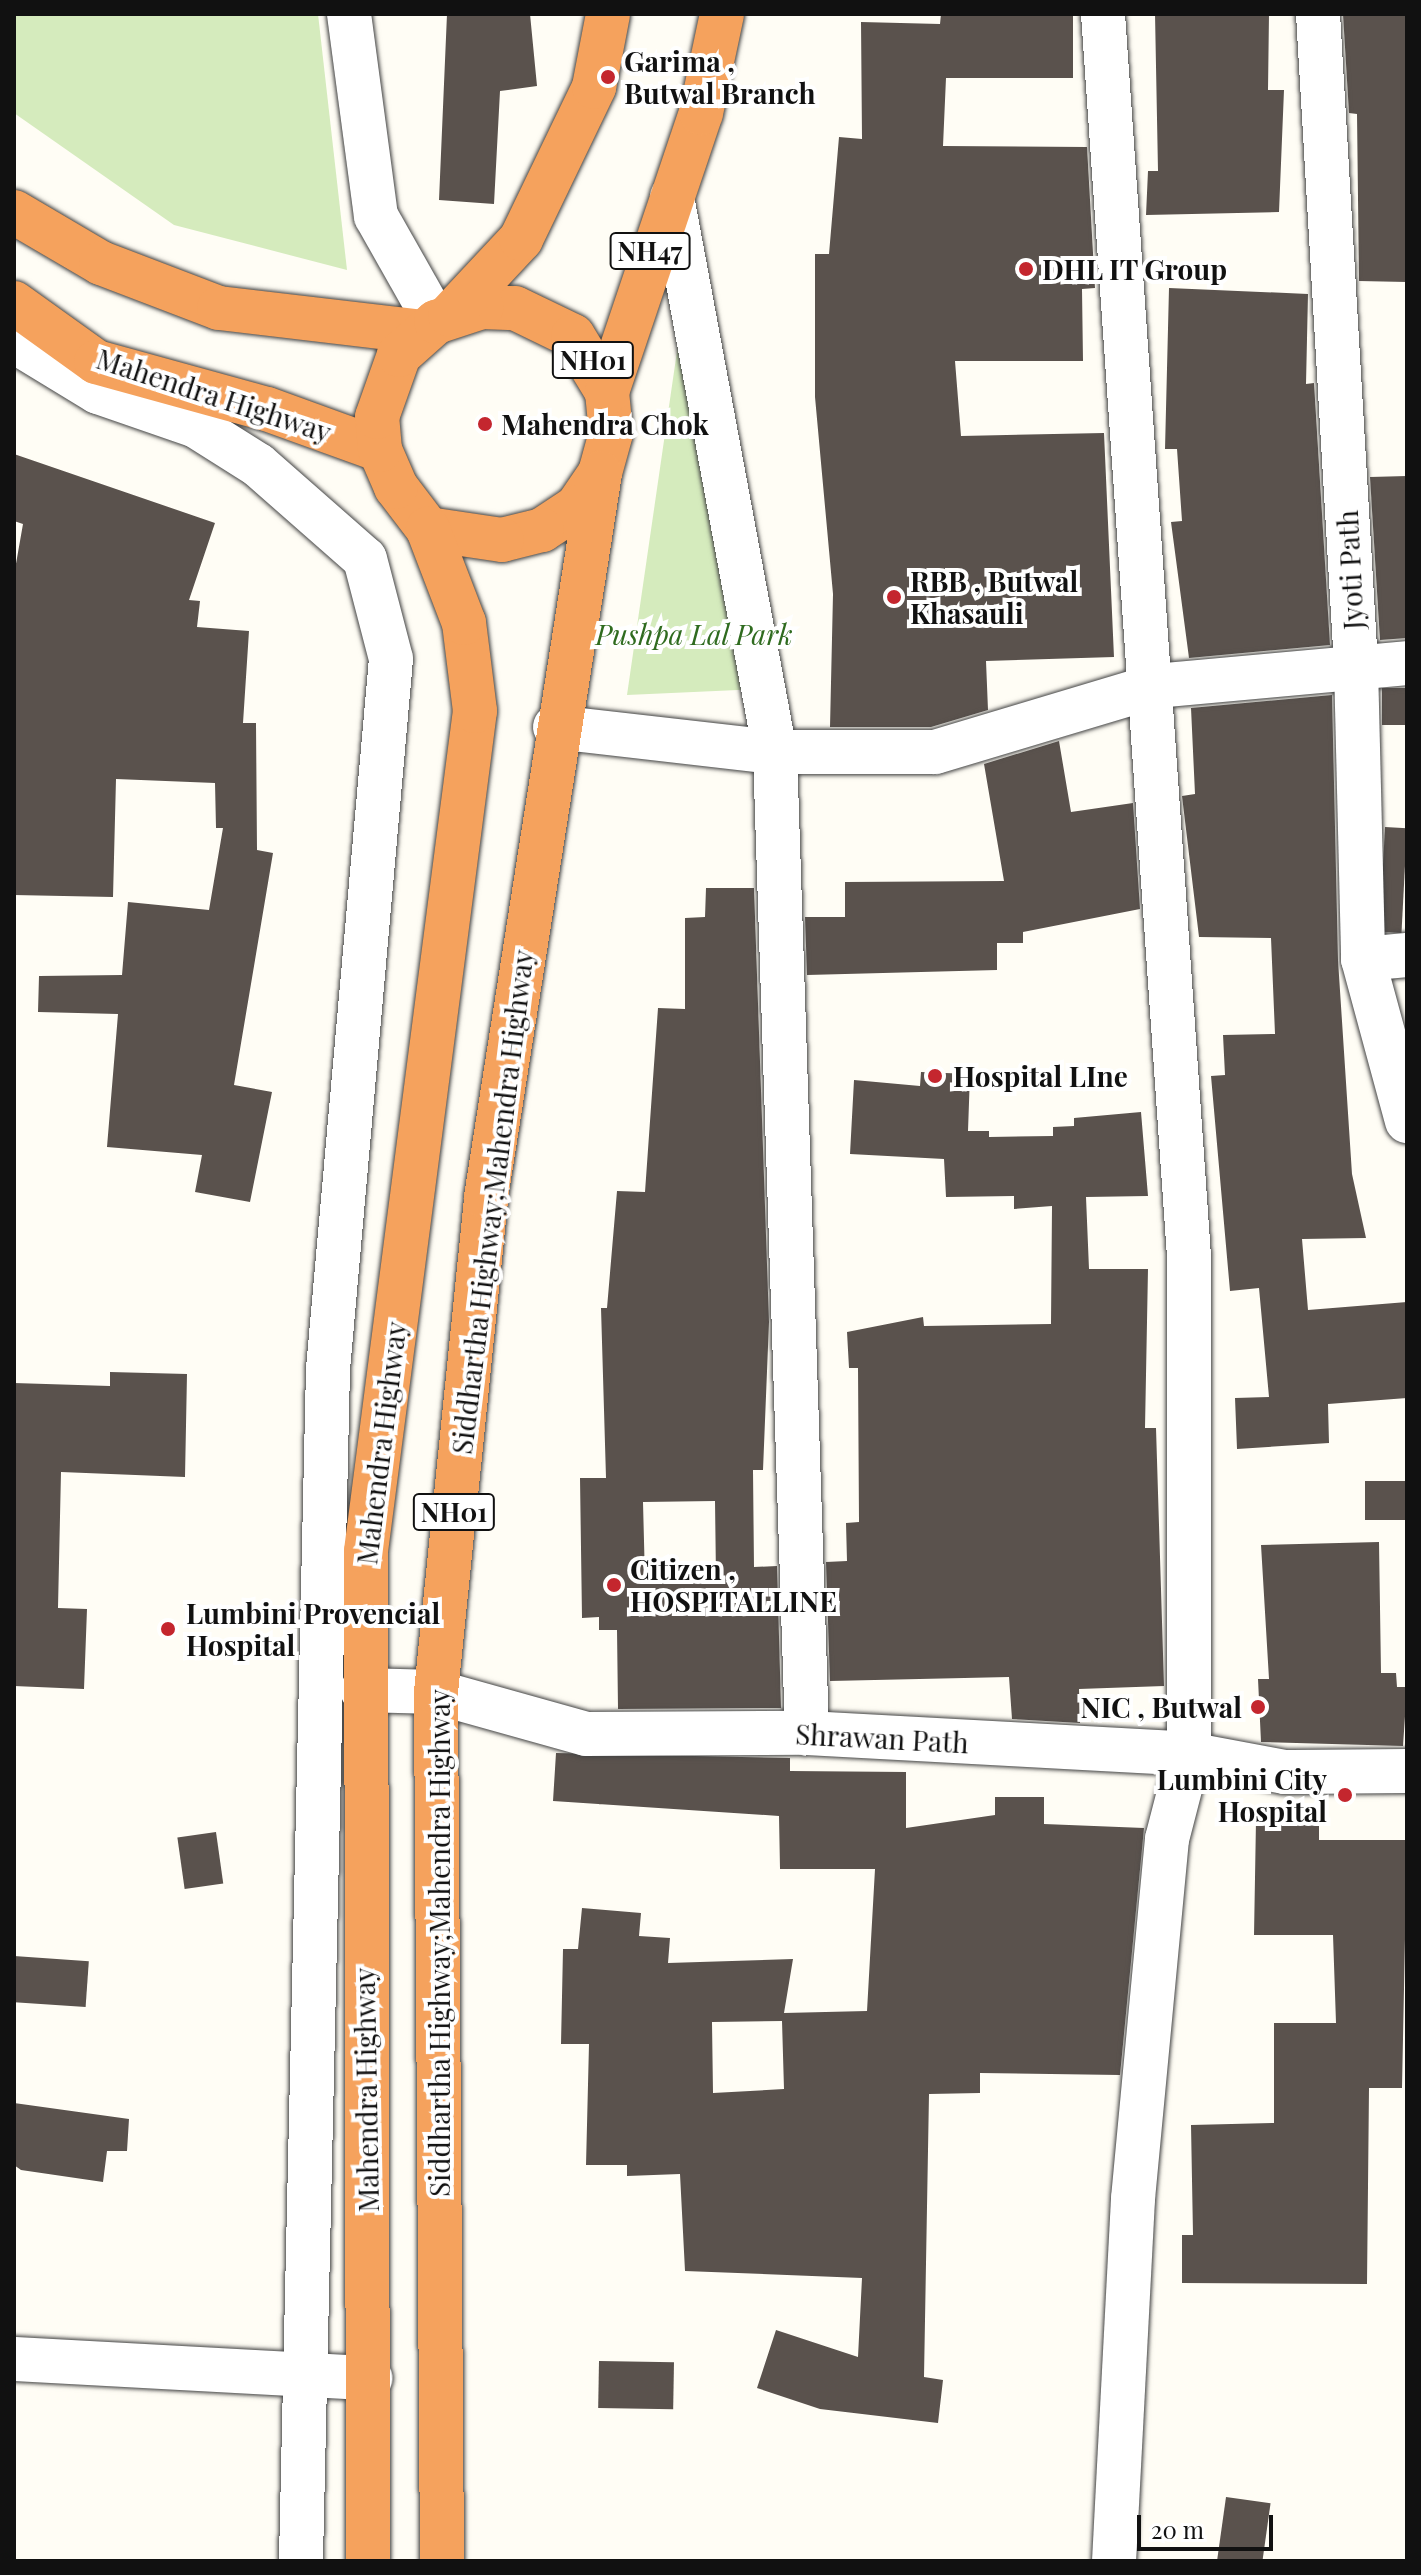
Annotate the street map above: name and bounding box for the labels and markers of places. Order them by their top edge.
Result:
place label: Garima , Butwal Branch [624,44,816,110]
marker: Garima , Butwal Branch [599,68,617,86]
place label: DHL IT Group [1042,252,1228,286]
marker: DHL IT Group [1017,260,1035,278]
place label: Mahendra Chok [501,407,709,441]
marker: Mahendra Chok [476,415,494,433]
place label: RBB , Butwal Khasauli [910,564,1078,630]
marker: RBB , Butwal Khasauli [885,588,903,606]
place label: Hospital LIne [953,1059,1128,1093]
marker: Hospital LIne [924,1065,946,1087]
place label: Citizen , HOSPITALLINE [630,1552,837,1618]
marker: Citizen , HOSPITALLINE [605,1576,623,1594]
place label: Lumbini Provencial Hospital [186,1596,440,1662]
marker: Lumbini Provencial Hospital [157,1618,179,1640]
place label: NIC , Butwal [1081,1690,1242,1724]
marker: NIC , Butwal [1249,1698,1267,1716]
place label: Lumbini City Hospital [1157,1762,1327,1828]
marker: Lumbini City Hospital [1334,1784,1356,1806]

